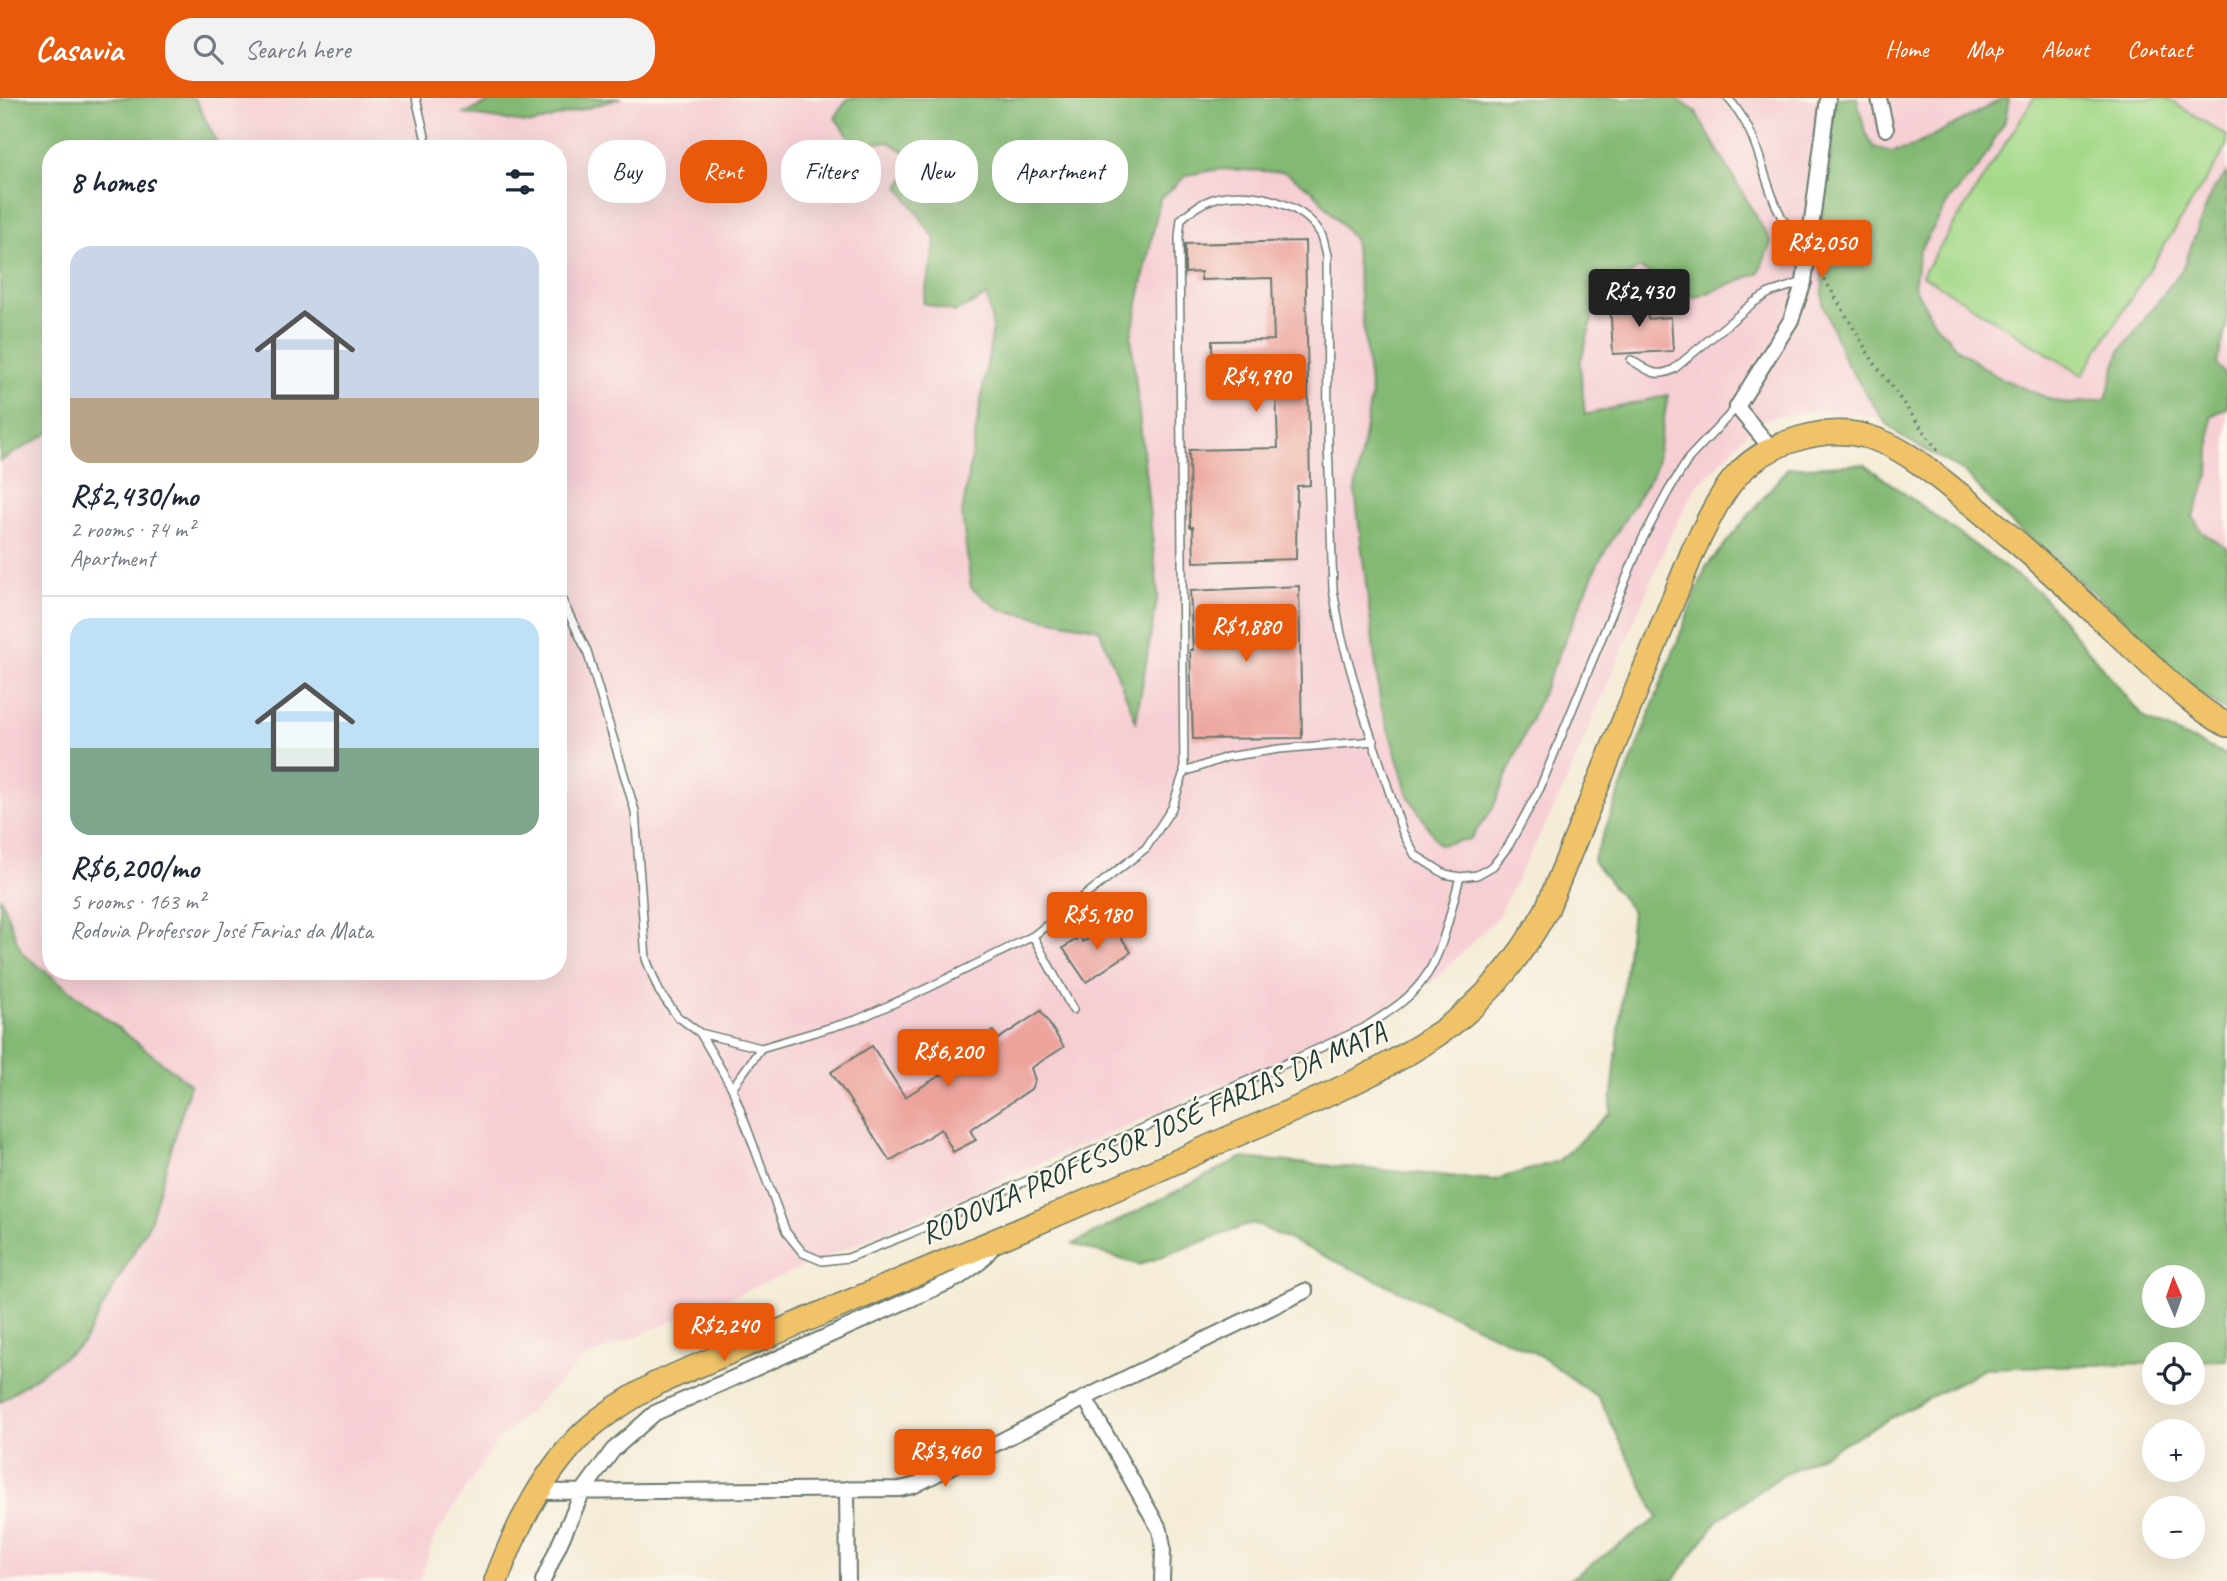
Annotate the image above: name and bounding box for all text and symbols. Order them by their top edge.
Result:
search box [165,18,655,81]
text: Casavia [35,28,123,70]
icon: search [189,30,227,68]
text: Search here [245,33,351,66]
text: Home [1885,34,1928,64]
text: Map [1966,34,2003,64]
text: About [2041,34,2089,64]
text: Contact [2127,34,2192,64]
chip: Buy [588,140,666,203]
chip: Rent [680,140,767,203]
chip: Filters [781,140,881,203]
chip: New [895,140,978,203]
chip: Apartment [992,140,1128,203]
text: 8 homes [70,163,155,201]
icon: filters [501,163,539,201]
pin: R$2,050 [1757,220,1887,280]
text: R$2,050 [1788,228,1856,257]
pin: R$2,430 [1574,270,1704,329]
text: R$2,430 [1605,277,1673,306]
icon: home [242,292,368,418]
pin: R$4,990 [1191,354,1321,414]
text: R$4,990 [1222,362,1290,391]
text: R$2,430/mo [70,477,198,515]
text: 2 rooms · 74 m² [70,515,194,544]
text: Apartment [70,544,155,573]
pin: R$1,880 [1181,604,1311,664]
text: R$1,880 [1212,612,1280,641]
icon: home [242,664,368,790]
text: R$6,200/mo [70,849,199,887]
text: 5 rooms · 163 m² [70,887,205,916]
pin: R$5,180 [1032,892,1162,952]
text: R$5,180 [1063,900,1131,929]
text: Rodovia Professor José Farias da Mata [70,916,373,945]
street label: RODOVIA PROFESSOR JOSÉ FARIAS DA MATA [914,1011,1392,1252]
pin: R$6,200 [883,1030,1013,1089]
text: R$6,200 [913,1037,983,1066]
north arrow [2142,1265,2205,1328]
map controls [2142,1265,2205,1559]
pin: R$2,240 [659,1304,789,1363]
text: R$2,240 [690,1311,758,1340]
button: locate [2142,1342,2205,1405]
button: + [2142,1419,2205,1482]
pin: R$3,460 [880,1430,1010,1489]
text: R$3,460 [910,1437,980,1466]
button: − [2142,1496,2205,1559]

